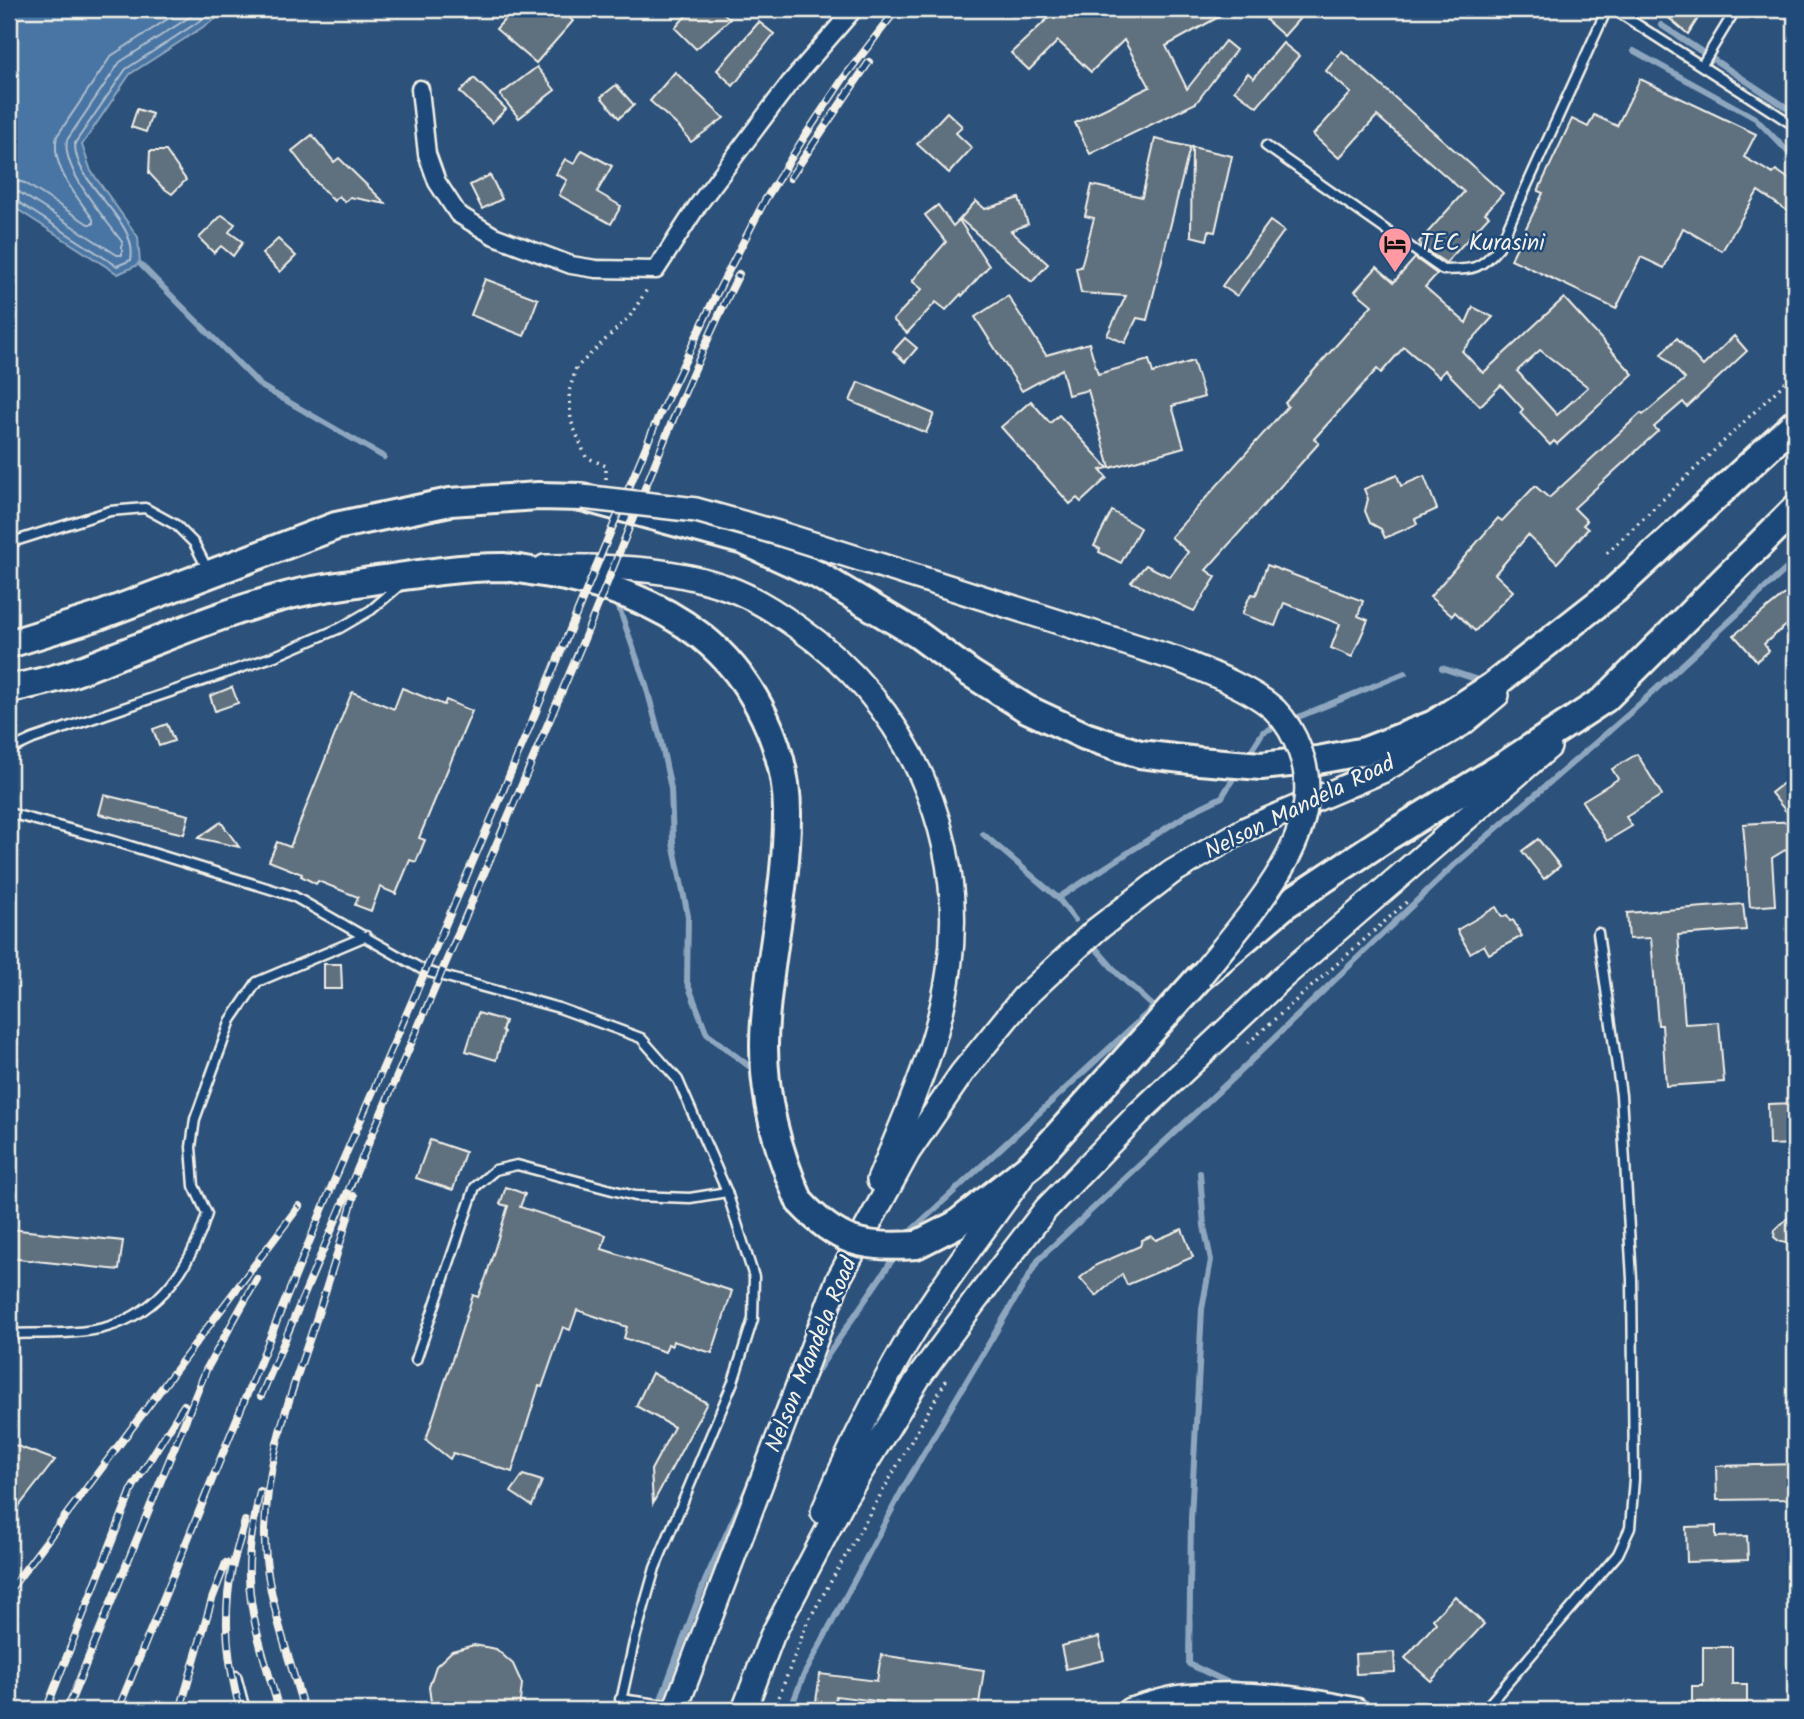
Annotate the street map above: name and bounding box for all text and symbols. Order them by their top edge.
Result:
hotel icon: TEC Kurasini [1376,225,1414,274]
place label: TEC Kurasini [1420,226,1546,262]
street label: Nelson Mandela Road [1199,746,1402,870]
street label: Nelson Mandela Road [756,1251,868,1458]

